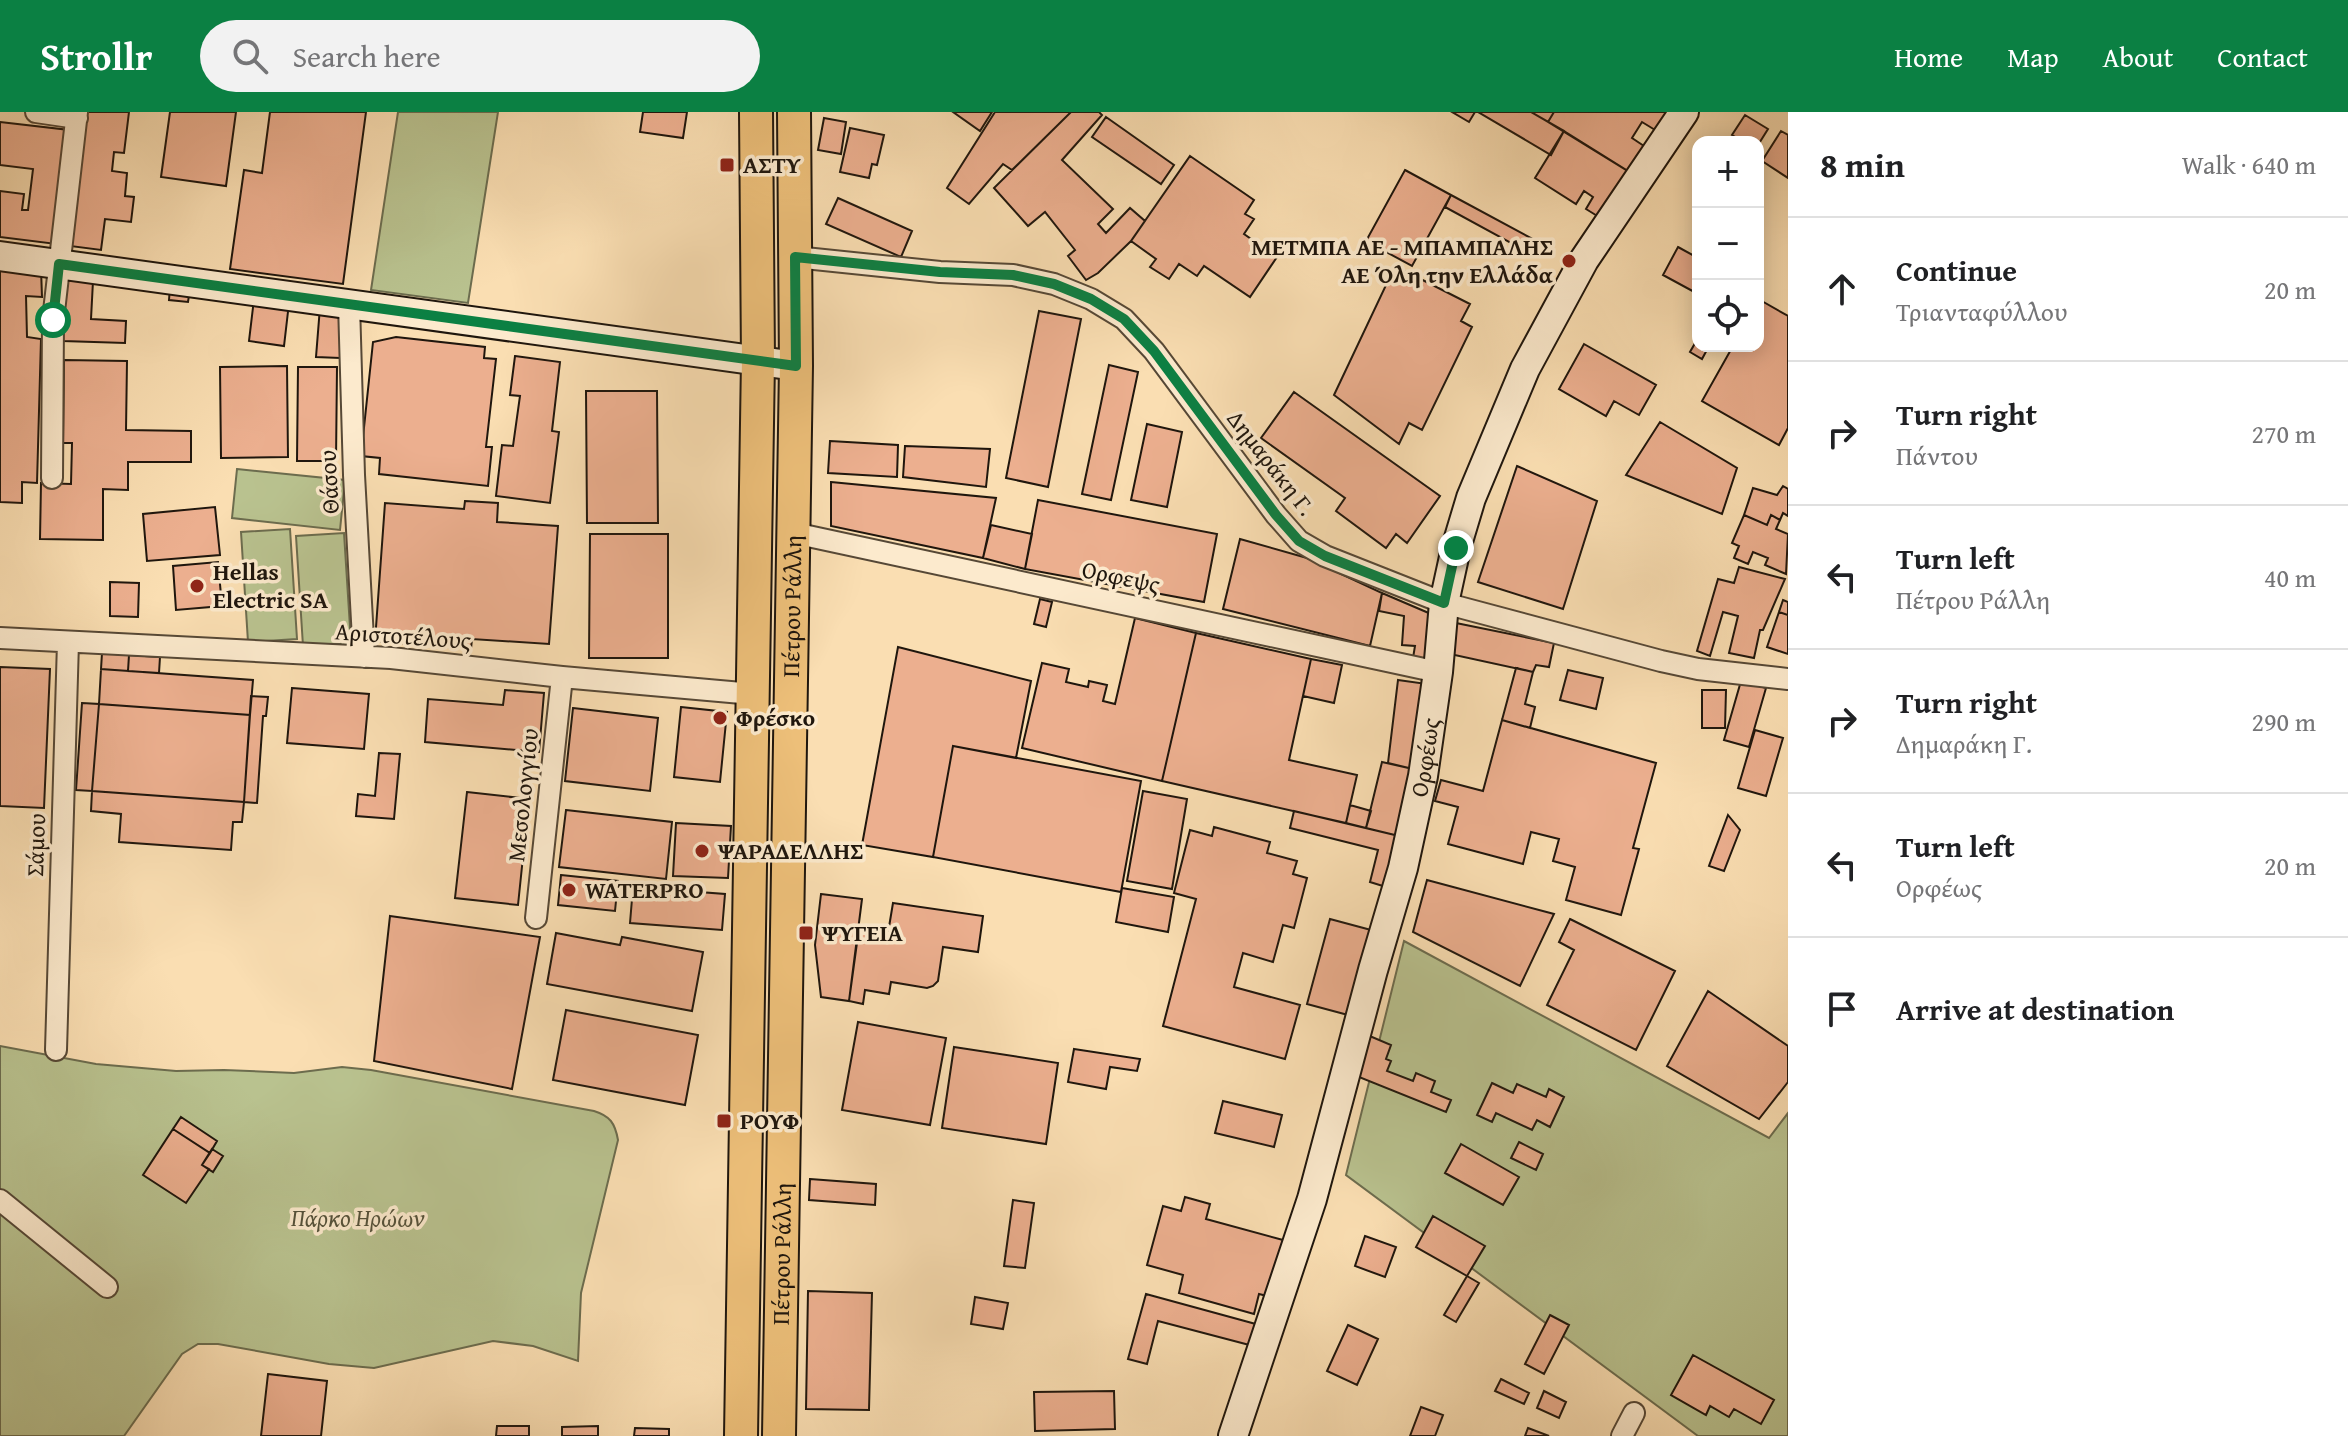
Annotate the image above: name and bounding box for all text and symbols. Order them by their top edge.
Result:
search box [200,20,760,92]
text: Strollr [40,28,152,84]
icon: search [228,34,272,78]
text: Search here [292,34,441,78]
text: Home [1894,36,1963,77]
text: Map [2007,36,2059,77]
text: About [2103,36,2173,77]
text: Contact [2217,36,2308,77]
map controls [1692,136,1764,352]
button: + [1692,136,1764,208]
text: 8 min [1820,140,1905,189]
text: Walk · 640 m [2182,145,2316,184]
place label: ΑΣΤΥ [743,147,801,182]
marker: ΑΣΤΥ [718,156,736,174]
button: − [1692,208,1764,280]
place label: ΜΕΤΜΠΑ ΑΕ - ΜΠΑΜΠΑΛΗΣ ΑΕ Όλη την Ελλάδα [1251,229,1553,292]
text: Continue [1896,248,2017,292]
marker: ΜΕΤΜΠΑ ΑΕ - ΜΠΑΜΠΑΛΗΣ ΑΕ Όλη την Ελλάδα [1560,252,1578,270]
icon: ahead [1820,267,1864,311]
text: 20 m [2264,270,2316,309]
button: locate [1692,280,1764,352]
text: Τριανταφύλλου [1896,292,2068,331]
route start [35,302,71,338]
text: Turn right [1896,392,2037,436]
street label: Δημαράκη Γ. [1219,402,1324,523]
icon: right [1820,411,1864,455]
text: 270 m [2251,414,2316,453]
text: Πάντου [1896,436,1978,475]
street label: Θάσου [309,449,348,515]
route end [1438,530,1474,566]
street label: Πέτρου Ράλλη [773,535,810,678]
text: Turn left [1896,536,2015,580]
street label: Ορφεψς [1079,551,1163,602]
place label: Hellas Electric SA [213,554,329,617]
icon: left [1820,555,1864,599]
text: 40 m [2264,558,2316,597]
marker: Hellas Electric SA [188,577,206,595]
text: Πέτρου Ράλλη [1896,580,2050,619]
street label: Αριστοτέλους [334,613,472,658]
text: Turn right [1896,680,2037,724]
icon: right [1820,699,1864,743]
place label: Φρέσκο [736,700,815,735]
text: 290 m [2251,702,2316,741]
marker: Φρέσκο [711,709,729,727]
street label: Ορφέως [1401,716,1448,800]
text: Δημαράκη Γ. [1896,724,2032,763]
street label: Μεσολογγίου [498,726,547,864]
street label: Σάμου [17,813,54,877]
text: Turn left [1896,824,2015,868]
place label: ΨΑΡΑΔΕΛΛΗΣ [717,833,863,868]
marker: ΨΑΡΑΔΕΛΛΗΣ [693,842,711,860]
icon: left [1820,843,1864,887]
text: 20 m [2264,846,2316,885]
text: Ορφέως [1896,868,1982,907]
place label: WATERPRO [585,872,704,907]
marker: WATERPRO [560,881,578,899]
place label: ΨΥΓΕΙΑ [821,915,903,950]
marker: ΨΥΓΕΙΑ [797,924,815,942]
icon: arrive [1820,987,1864,1031]
text: Arrive at destination [1896,987,2174,1031]
place label: ΡΟΥΦ [740,1103,799,1138]
marker: ΡΟΥΦ [715,1112,733,1130]
street label: Πέτρου Ράλλη [763,1183,800,1325]
park label: Πάρκο Ηρώων [290,1200,425,1235]

